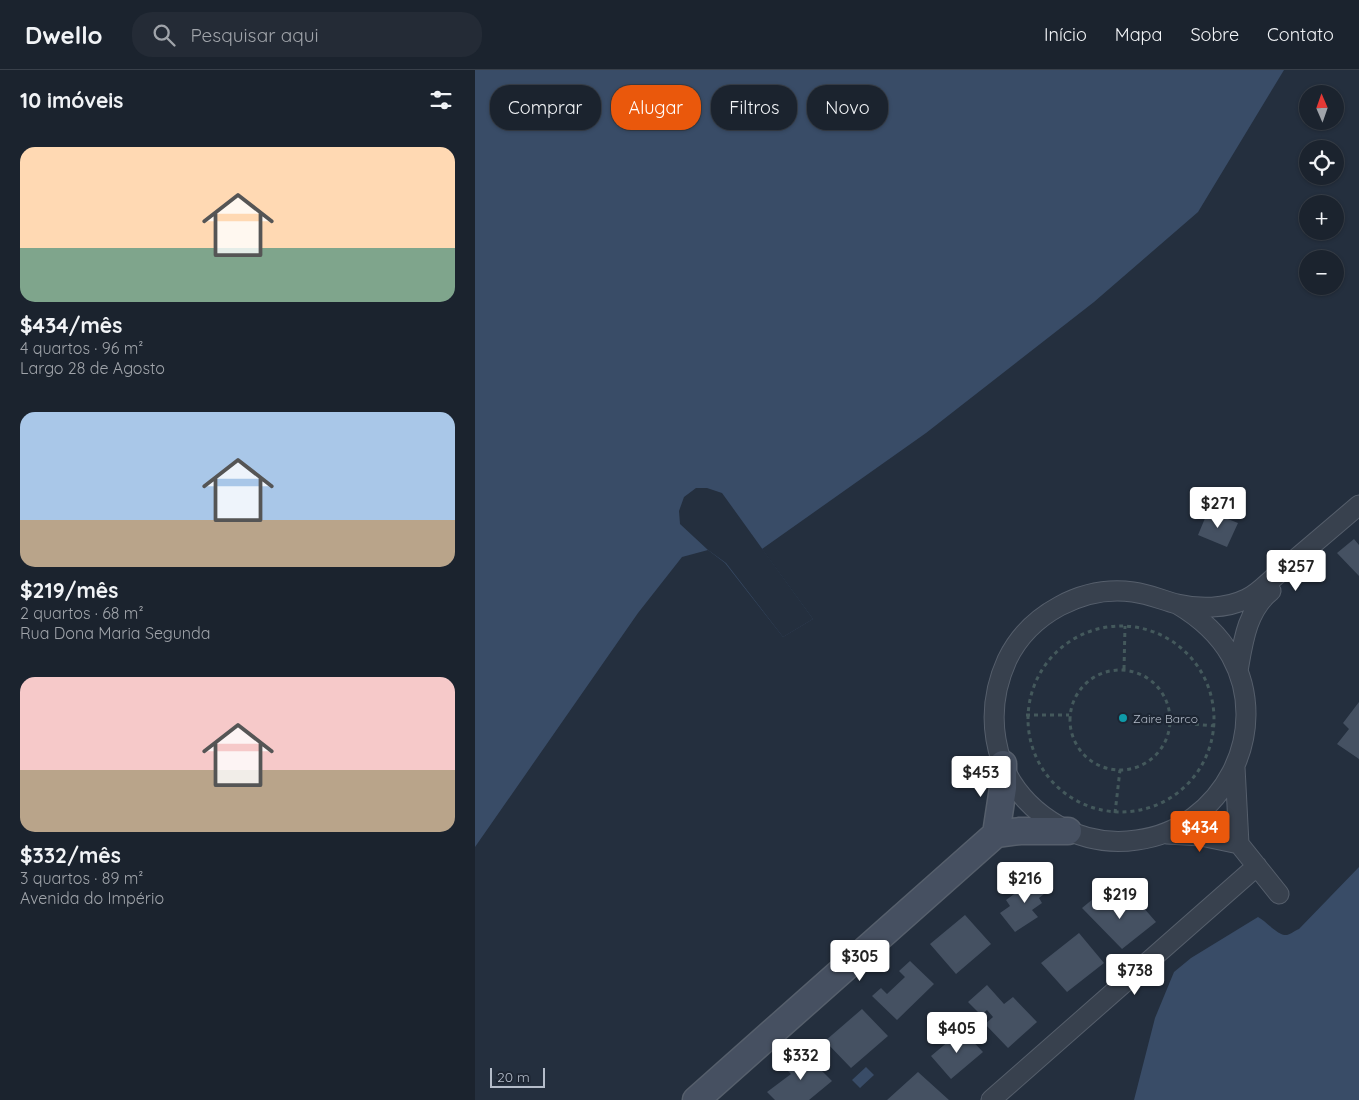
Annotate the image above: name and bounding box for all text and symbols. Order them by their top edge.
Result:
search box [132,12,482,57]
text: Dwello [25,20,102,50]
icon: search [150,21,178,49]
text: Pesquisar aqui [190,23,319,47]
text: Início [1044,23,1087,46]
text: Mapa [1115,23,1162,46]
text: Sobre [1190,23,1239,46]
text: Contato [1267,23,1334,46]
chip: Comprar [490,85,601,130]
chip: Alugar [611,85,701,130]
chip: Filtros [711,85,797,130]
chip: Novo [807,85,888,130]
north arrow [1299,85,1344,130]
map controls [1299,85,1344,295]
icon: filters [427,86,455,114]
text: 10 imóveis [20,87,123,113]
button: locate [1299,140,1344,185]
icon: home [193,180,283,270]
button: + [1299,195,1344,240]
button: − [1299,250,1344,295]
text: $434/mês [20,312,122,338]
text: 4 quartos · 96 m² [20,338,143,358]
text: Largo 28 de Agosto [20,358,165,378]
icon: home [193,445,283,535]
pin: $271 [1188,486,1248,529]
text: $271 [1201,493,1235,513]
pin: $257 [1266,550,1326,592]
text: $257 [1278,556,1314,576]
text: $219/mês [20,577,118,603]
text: 2 quartos · 68 m² [20,603,144,623]
text: Rua Dona Maria Segunda [20,623,210,643]
icon: home [193,710,283,800]
place label: Zaire Barco [1133,711,1198,726]
marker: Zaire Barco [1117,712,1129,724]
pin: $453 [951,756,1011,798]
text: $453 [963,762,999,782]
pin: $434 [1170,810,1230,853]
text: $434 [1182,817,1218,837]
text: $332/mês [20,842,121,868]
pin: $216 [995,862,1055,904]
text: 3 quartos · 89 m² [20,868,143,888]
text: $216 [1008,868,1042,888]
pin: $219 [1090,878,1150,920]
text: $219 [1103,884,1137,904]
text: Avenida do Império [20,888,164,908]
pin: $305 [830,940,890,982]
text: $305 [841,946,879,966]
pin: $738 [1105,954,1165,996]
text: $738 [1117,960,1153,980]
pin: $405 [927,1012,987,1054]
text: $405 [938,1018,976,1038]
pin: $332 [771,1038,831,1081]
text: $332 [783,1045,819,1065]
scale bar [490,1065,545,1088]
text: 20 m [497,1068,530,1086]

